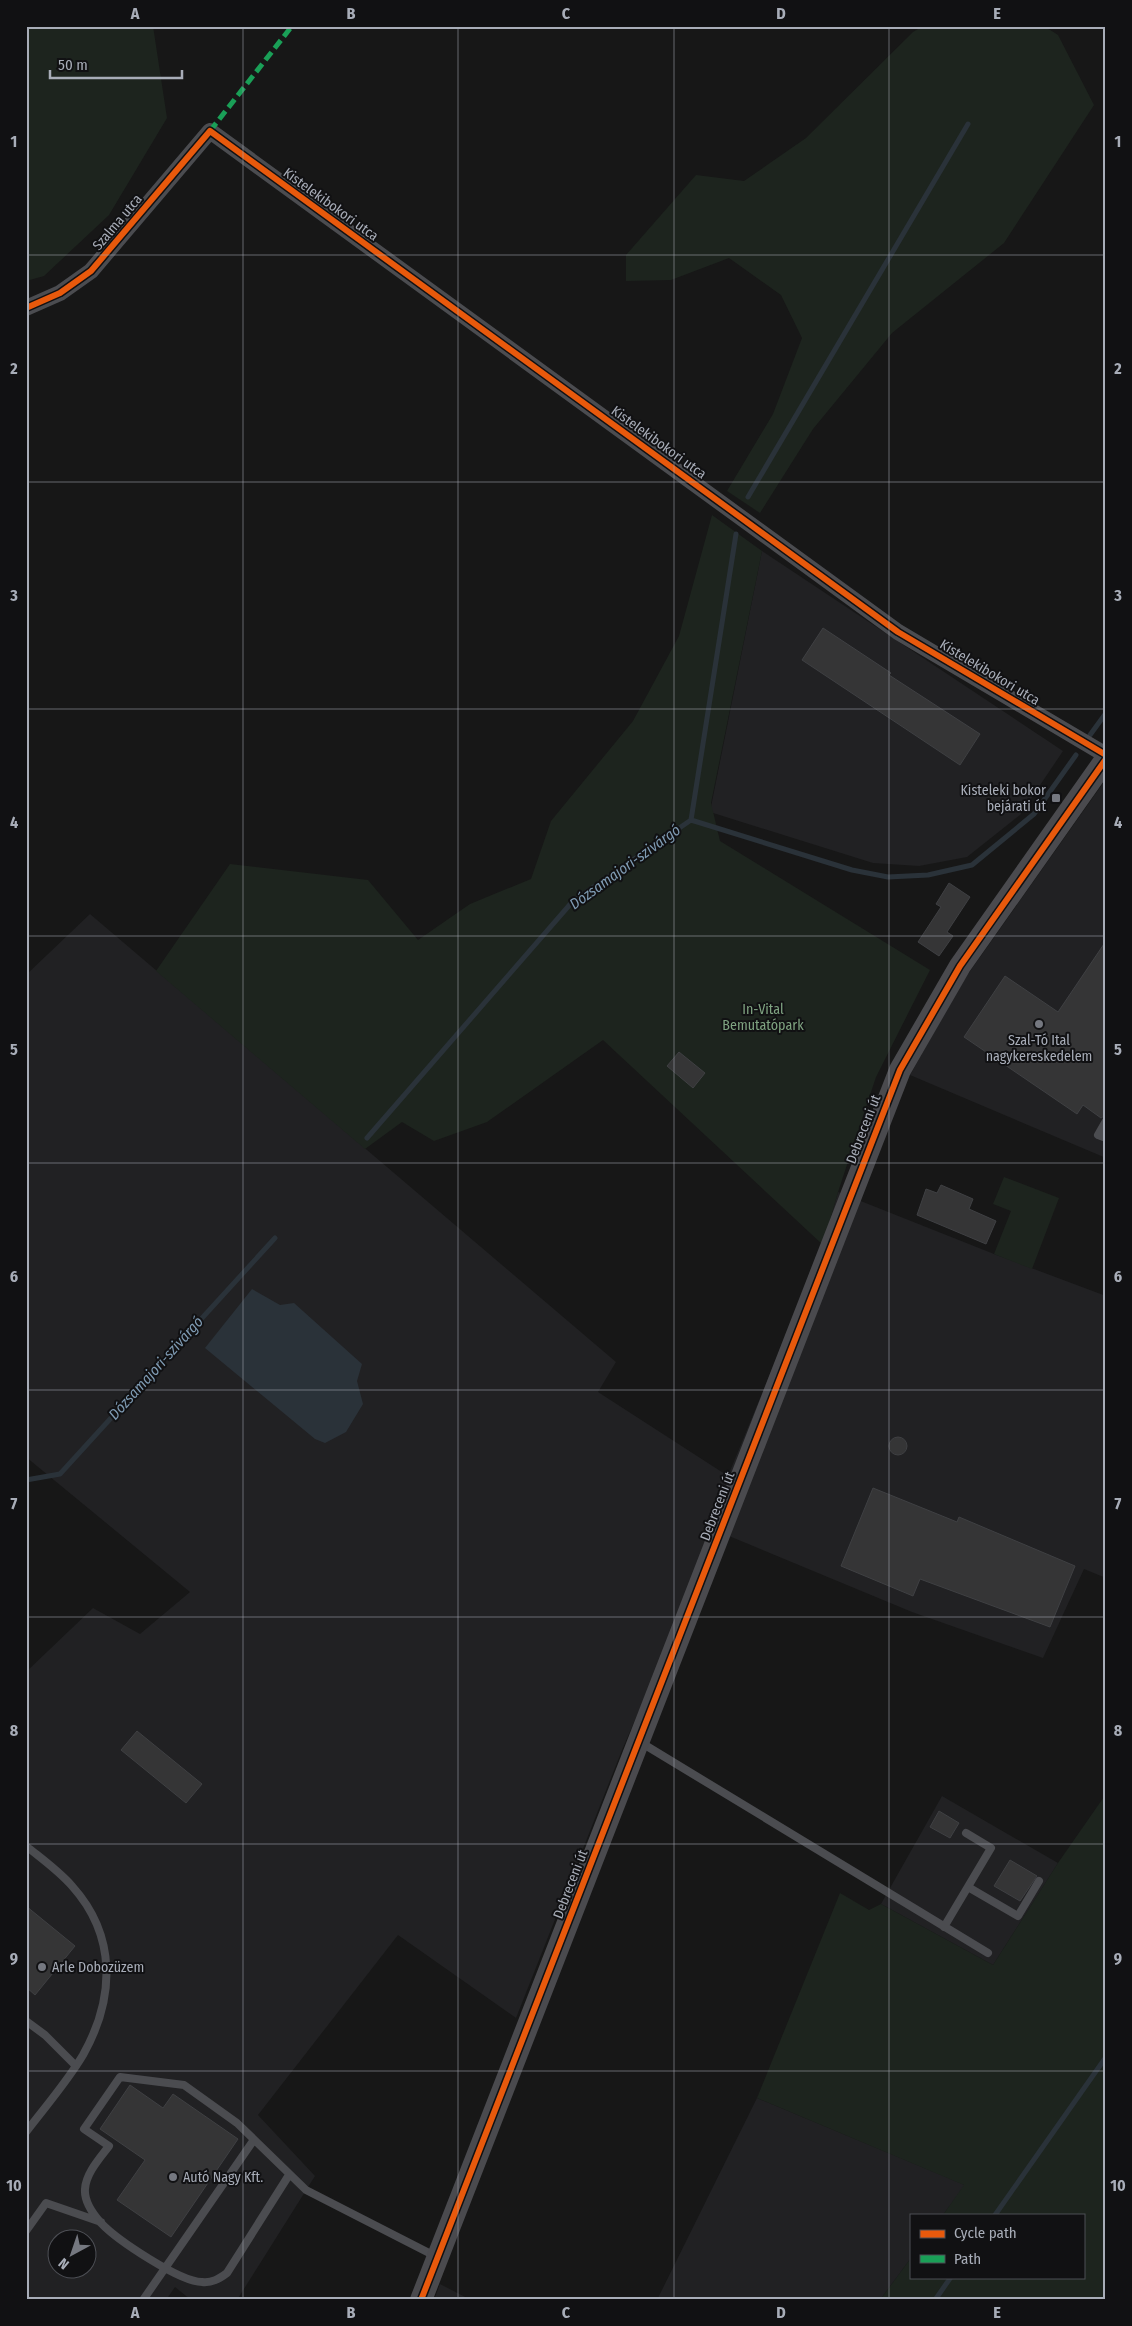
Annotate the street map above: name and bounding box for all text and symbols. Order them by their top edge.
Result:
text: A [130,4,140,23]
text: B [347,4,356,23]
text: C [562,4,571,23]
text: D [776,4,786,23]
text: E [993,4,1001,23]
scale bar [50,48,182,80]
text: 50 m [58,56,88,74]
text: 1 [11,132,17,151]
text: 1 [1115,132,1121,151]
street label: Kistelekibokori utca [280,164,382,245]
street label: Szalma utca [89,191,146,254]
text: 2 [9,359,18,378]
text: 2 [1113,359,1122,378]
street label: Kistelekibokori utca [608,402,710,483]
text: 3 [9,586,18,605]
text: 3 [1113,586,1122,605]
street label: Kistelekibokori utca [937,636,1043,709]
place label: Kisteleki bokor bejárati út [960,782,1046,815]
marker: Kisteleki bokor bejárati út [1050,792,1062,804]
text: 4 [10,813,18,832]
text: 4 [1114,813,1122,832]
water label: Dózsamajori-szivárgó [566,821,684,913]
park label: In-Vital Bemutatópark [722,1001,804,1034]
marker: Szal-Tó Ital nagykereskedelem [1033,1018,1045,1030]
place label: Szal-Tó Ital nagykereskedelem [986,1032,1092,1065]
text: 5 [10,1040,18,1059]
text: 5 [1114,1040,1122,1059]
street label: Debreceni út [843,1092,885,1166]
text: 6 [10,1267,18,1286]
text: 6 [1114,1267,1122,1286]
water label: Dózsamajori-szivárgó [105,1313,207,1423]
street label: Debreceni út [697,1469,739,1543]
text: 7 [11,1494,18,1513]
text: 7 [1115,1494,1122,1513]
text: 8 [10,1721,19,1740]
text: 8 [1114,1721,1123,1740]
street label: Debreceni út [550,1847,592,1921]
text: 9 [10,1949,18,1968]
text: 9 [1114,1949,1122,1968]
place label: Arle Dobozüzem [52,1959,144,1976]
marker: Arle Dobozüzem [36,1961,48,1973]
place label: Autó Nagy Kft. [183,2169,263,2186]
marker: Autó Nagy Kft. [167,2171,179,2183]
text: 10 [6,2176,22,2195]
text: 10 [1110,2176,1126,2195]
legend [910,2214,1084,2278]
text: Cycle path [954,2224,1017,2242]
north arrow [48,2228,98,2278]
text: Path [954,2250,981,2268]
text: N [55,2254,73,2273]
text: A [130,2303,140,2322]
text: B [347,2303,356,2322]
text: C [562,2303,571,2322]
text: D [776,2303,786,2322]
text: E [993,2303,1001,2322]

